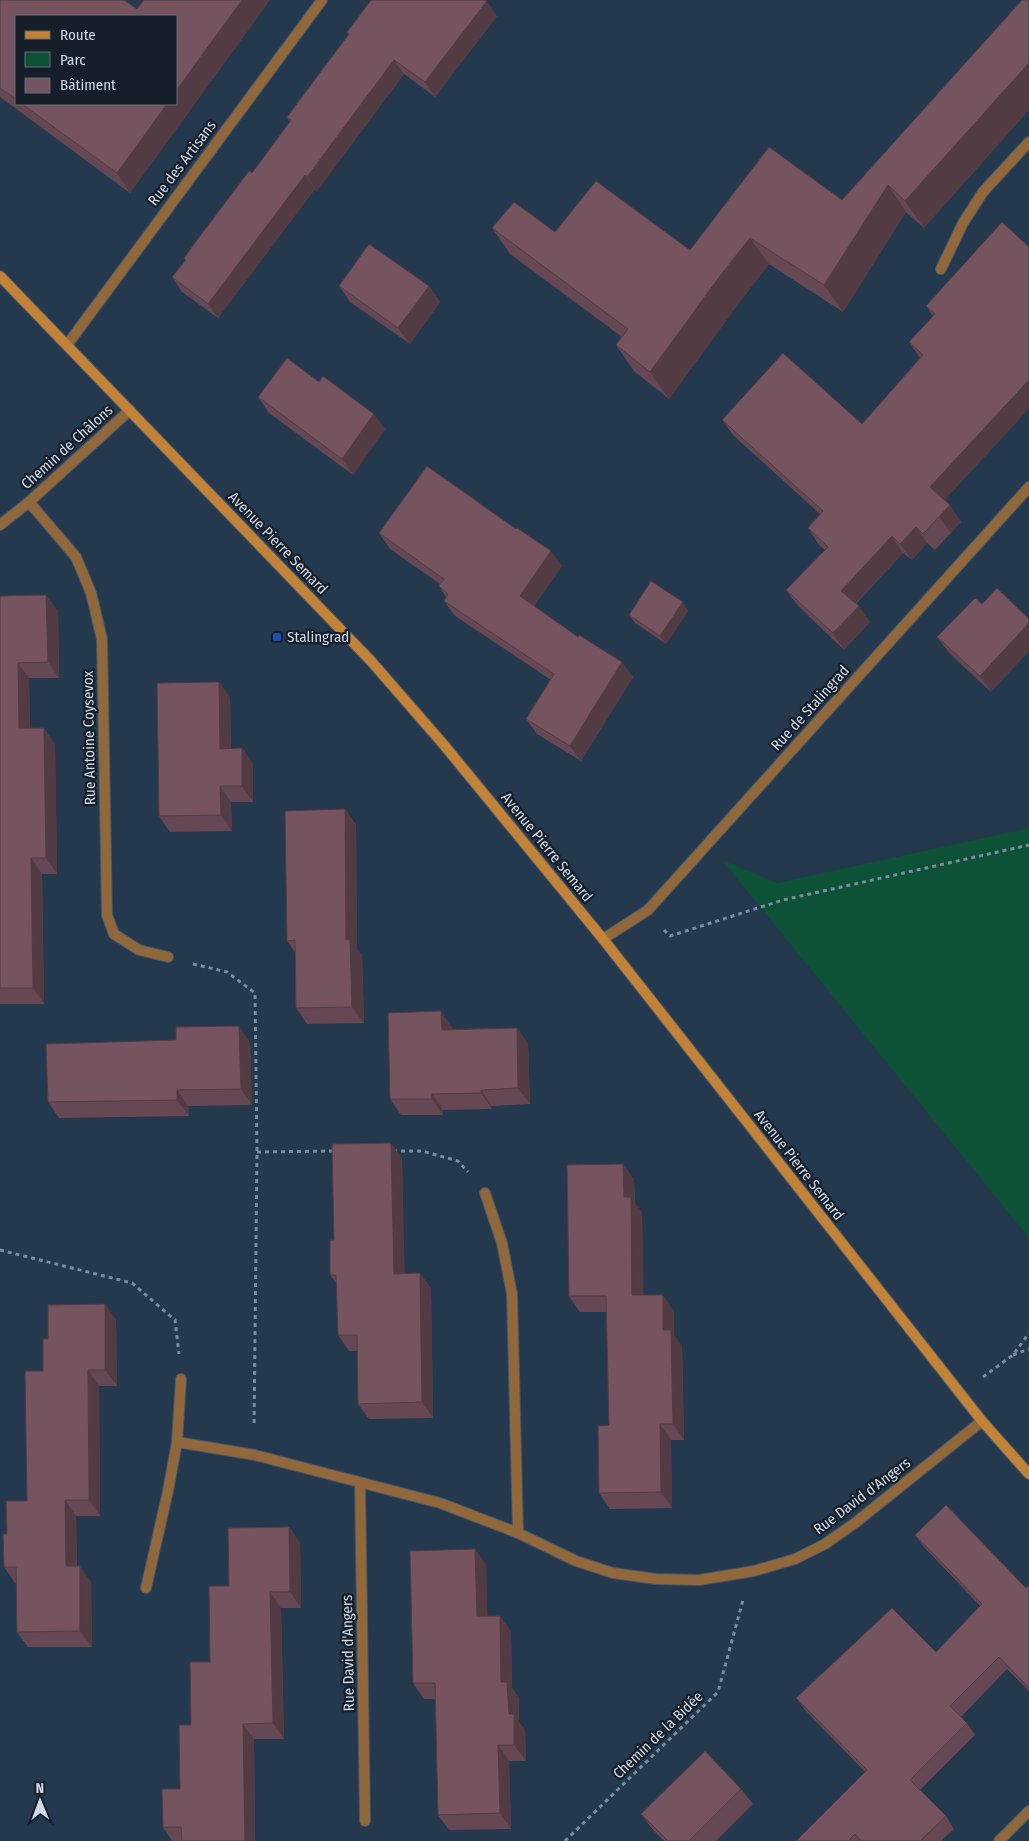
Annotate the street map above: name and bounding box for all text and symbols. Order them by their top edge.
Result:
legend [15,15,178,105]
text: Route [60,26,96,44]
text: Parc [60,51,86,69]
text: Bâtiment [60,76,116,94]
street label: Rue des Artisans [144,117,220,209]
street label: Chemin de Châlons [17,401,117,493]
street label: Avenue Pierre Semard [225,488,331,598]
place label: Stalingrad [287,628,349,646]
marker: Stalingrad [271,631,283,643]
street label: Rue de Stalingrad [767,662,853,754]
street label: Rue Antoine Coysevox [79,670,99,805]
street label: Avenue Pierre Semard [497,789,597,905]
street label: Avenue Pierre Semard [750,1106,848,1224]
street label: Rue David d'Angers [810,1454,914,1538]
street label: Rue David d'Angers [338,1594,358,1712]
street label: Chemin de la Bidée [609,1687,707,1783]
north arrow [15,1776,65,1826]
text: N [35,1780,44,1797]

